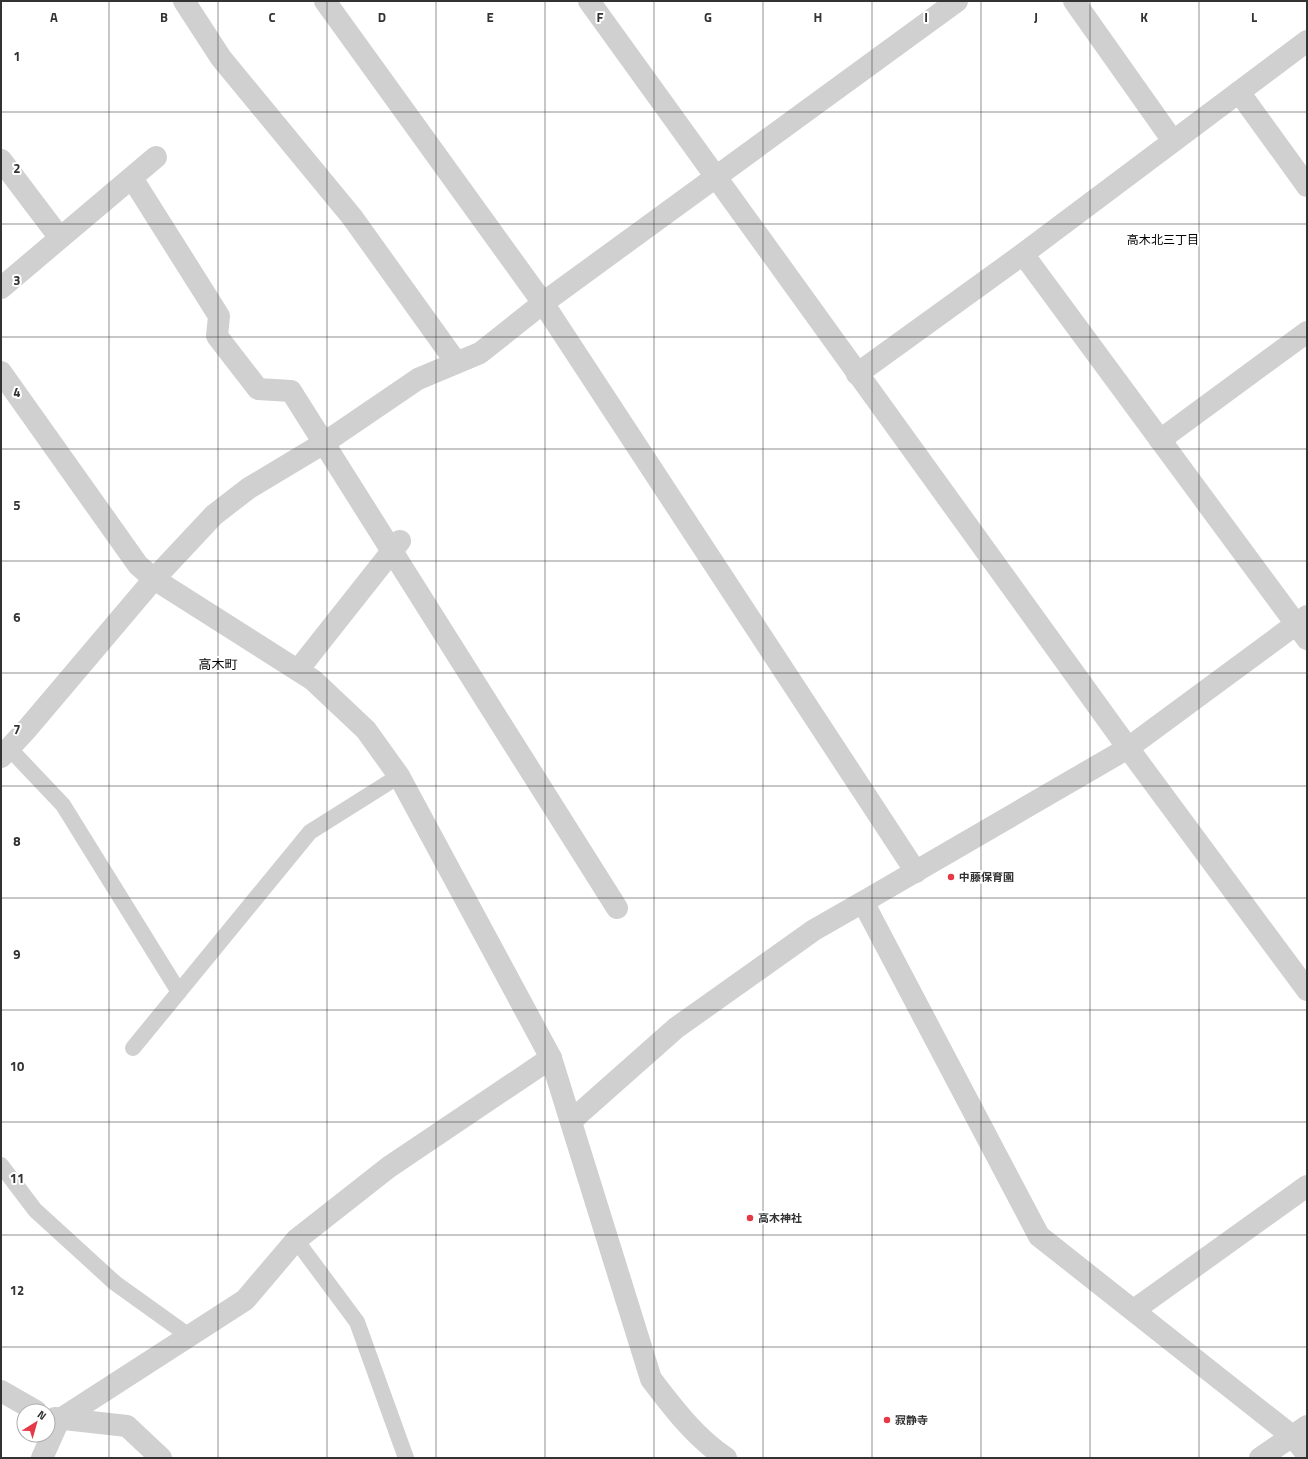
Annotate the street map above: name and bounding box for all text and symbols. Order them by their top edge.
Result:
text: A [50,7,58,27]
text: B [160,7,168,27]
text: C [268,7,276,27]
text: D [378,7,386,27]
text: E [486,7,494,27]
text: F [597,7,604,27]
text: G [704,7,712,27]
text: H [814,7,822,27]
text: I [924,7,928,27]
text: J [1034,7,1038,27]
text: K [1140,7,1148,27]
text: L [1251,7,1257,27]
text: 1 [13,46,21,66]
text: 2 [13,158,21,178]
district label: 高木北三丁目 [1127,230,1199,249]
text: 3 [13,270,21,290]
text: 4 [13,382,21,402]
text: 5 [13,495,21,515]
text: 6 [13,607,21,627]
district label: 高木町 [198,654,238,674]
text: 7 [13,719,21,739]
text: 8 [13,831,21,851]
place label: 中藤保育園 [959,869,1014,885]
marker: 中藤保育園 [946,872,956,882]
text: 9 [13,944,21,964]
text: 10 [10,1056,24,1076]
text: 11 [10,1168,24,1188]
place label: 高木神社 [758,1210,802,1226]
marker: 高木神社 [745,1213,755,1223]
text: 12 [10,1280,24,1300]
north arrow [16,1403,56,1443]
text: N [34,1406,50,1424]
place label: 寂静寺 [895,1412,928,1428]
marker: 寂静寺 [882,1415,892,1425]

